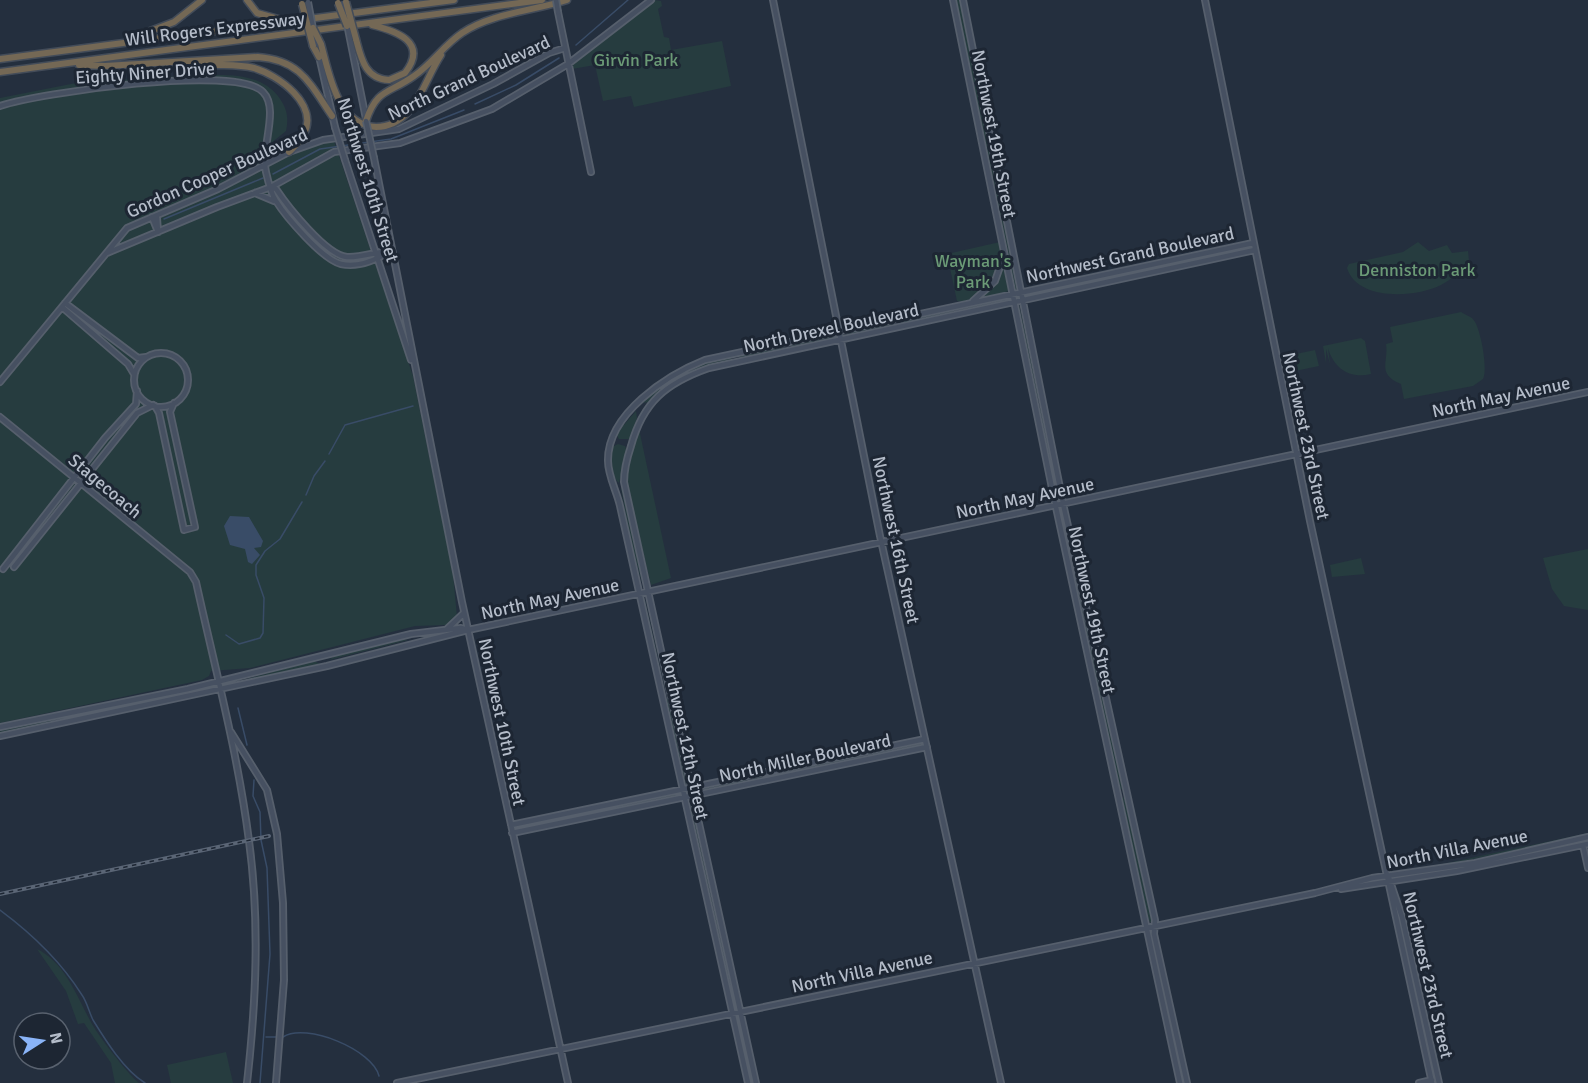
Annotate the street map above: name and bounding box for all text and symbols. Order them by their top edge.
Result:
street label: Will Rogers Expressway [124,7,307,51]
street label: North Grand Boulevard [384,31,554,125]
street label: Northwest 19th Street [967,48,1021,220]
park label: Girvin Park [594,49,678,71]
street label: Eighty Niner Drive [74,57,216,89]
street label: Northwest 10th Street [333,95,403,265]
street label: Gordon Cooper Boulevard [123,123,311,223]
street label: Northwest Grand Boulevard [1024,222,1236,288]
park label: Wayman's Park [935,250,1012,293]
park label: Denniston Park [1359,259,1475,281]
street label: North Drexel Boulevard [741,299,921,357]
street label: Northwest 23rd Street [1278,350,1334,522]
street label: North May Avenue [1430,372,1572,422]
street label: Stagecoach [64,449,146,523]
street label: Northwest 16th Street [867,454,925,626]
street label: North May Avenue [954,473,1096,523]
street label: Northwest 19th Street [1063,524,1121,696]
street label: North May Avenue [479,574,621,624]
street label: Northwest 10th Street [473,636,531,808]
street label: Northwest 12th Street [656,650,714,822]
street label: North Miller Boulevard [717,729,893,787]
street label: North Villa Avenue [1384,824,1530,874]
street label: Northwest 23rd Street [1398,889,1458,1061]
street label: North Villa Avenue [789,946,935,998]
north arrow [12,1011,72,1071]
text: N [45,1031,67,1046]

